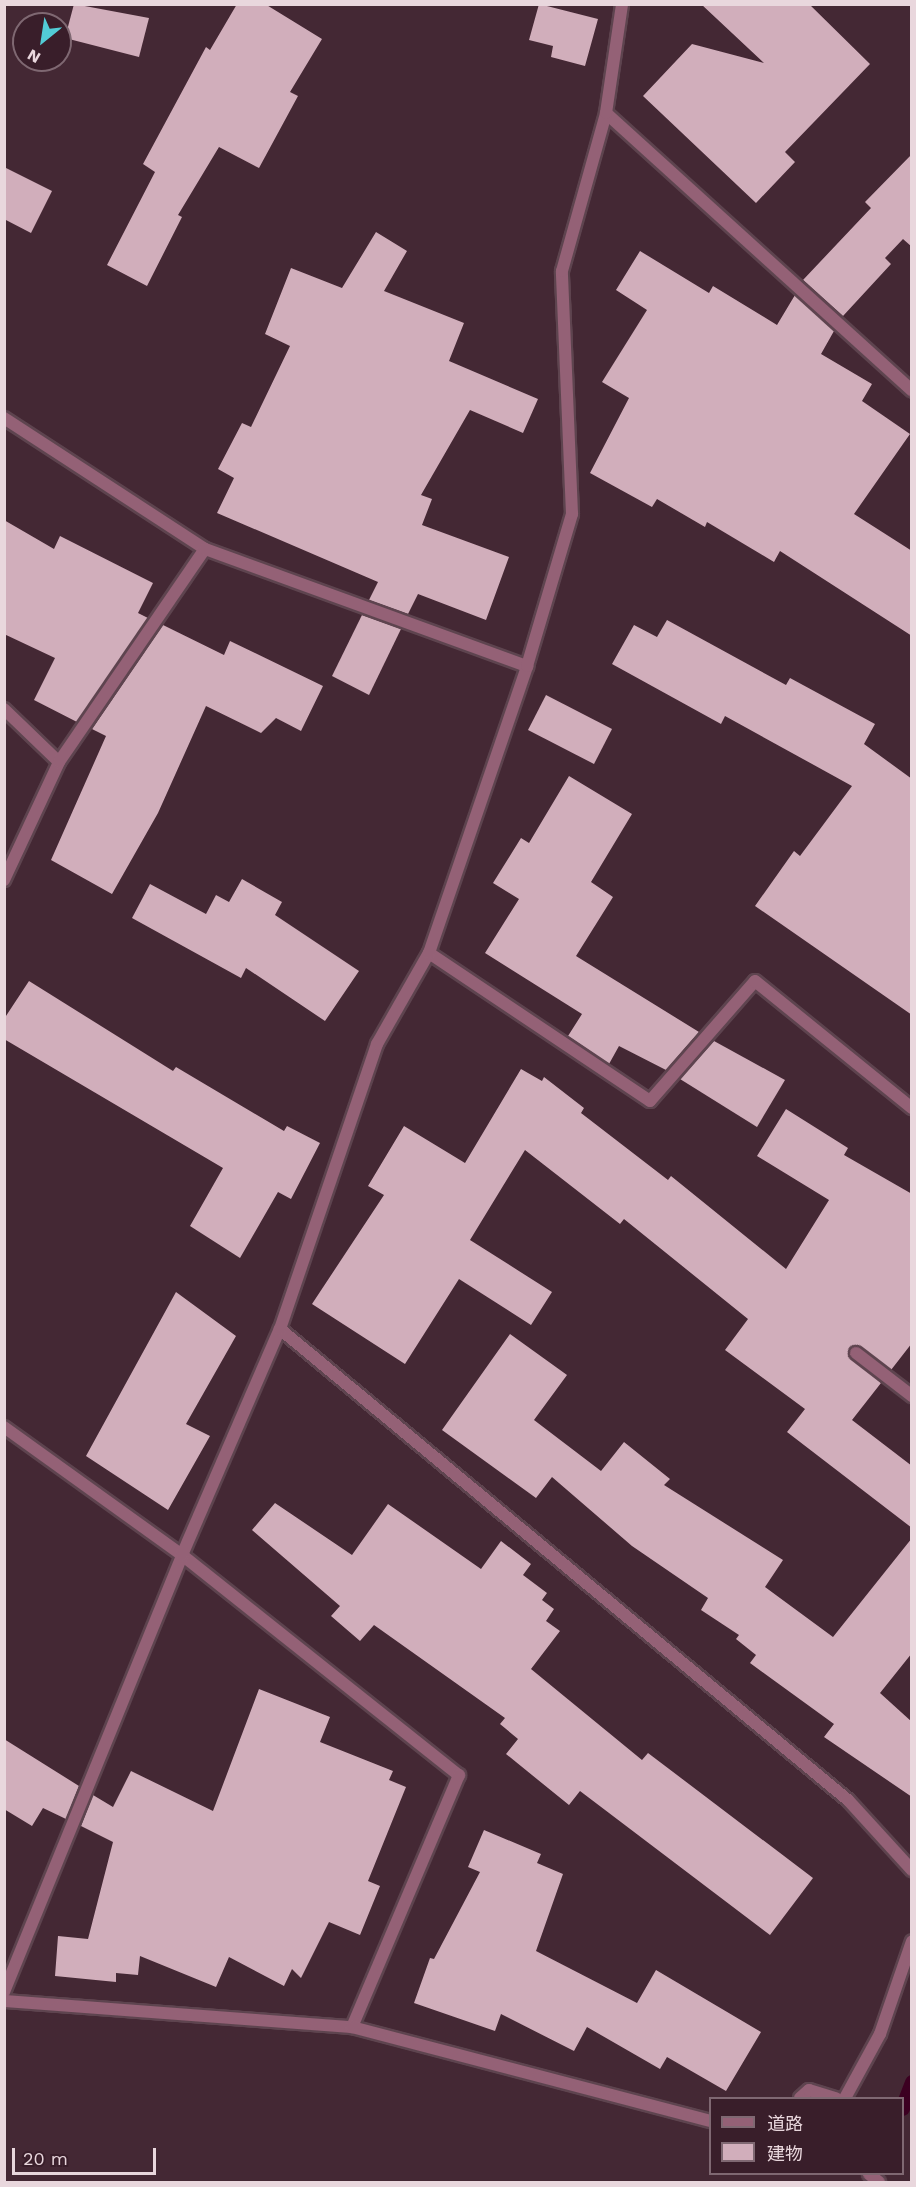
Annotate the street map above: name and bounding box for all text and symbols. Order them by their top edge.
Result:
north arrow [12,12,72,72]
text: N [24,45,44,67]
legend [709,2097,904,2175]
text: 道路 [767,2113,803,2134]
scale bar [15,2136,159,2174]
text: 建物 [767,2143,803,2164]
text: 20 m [23,2148,68,2169]

